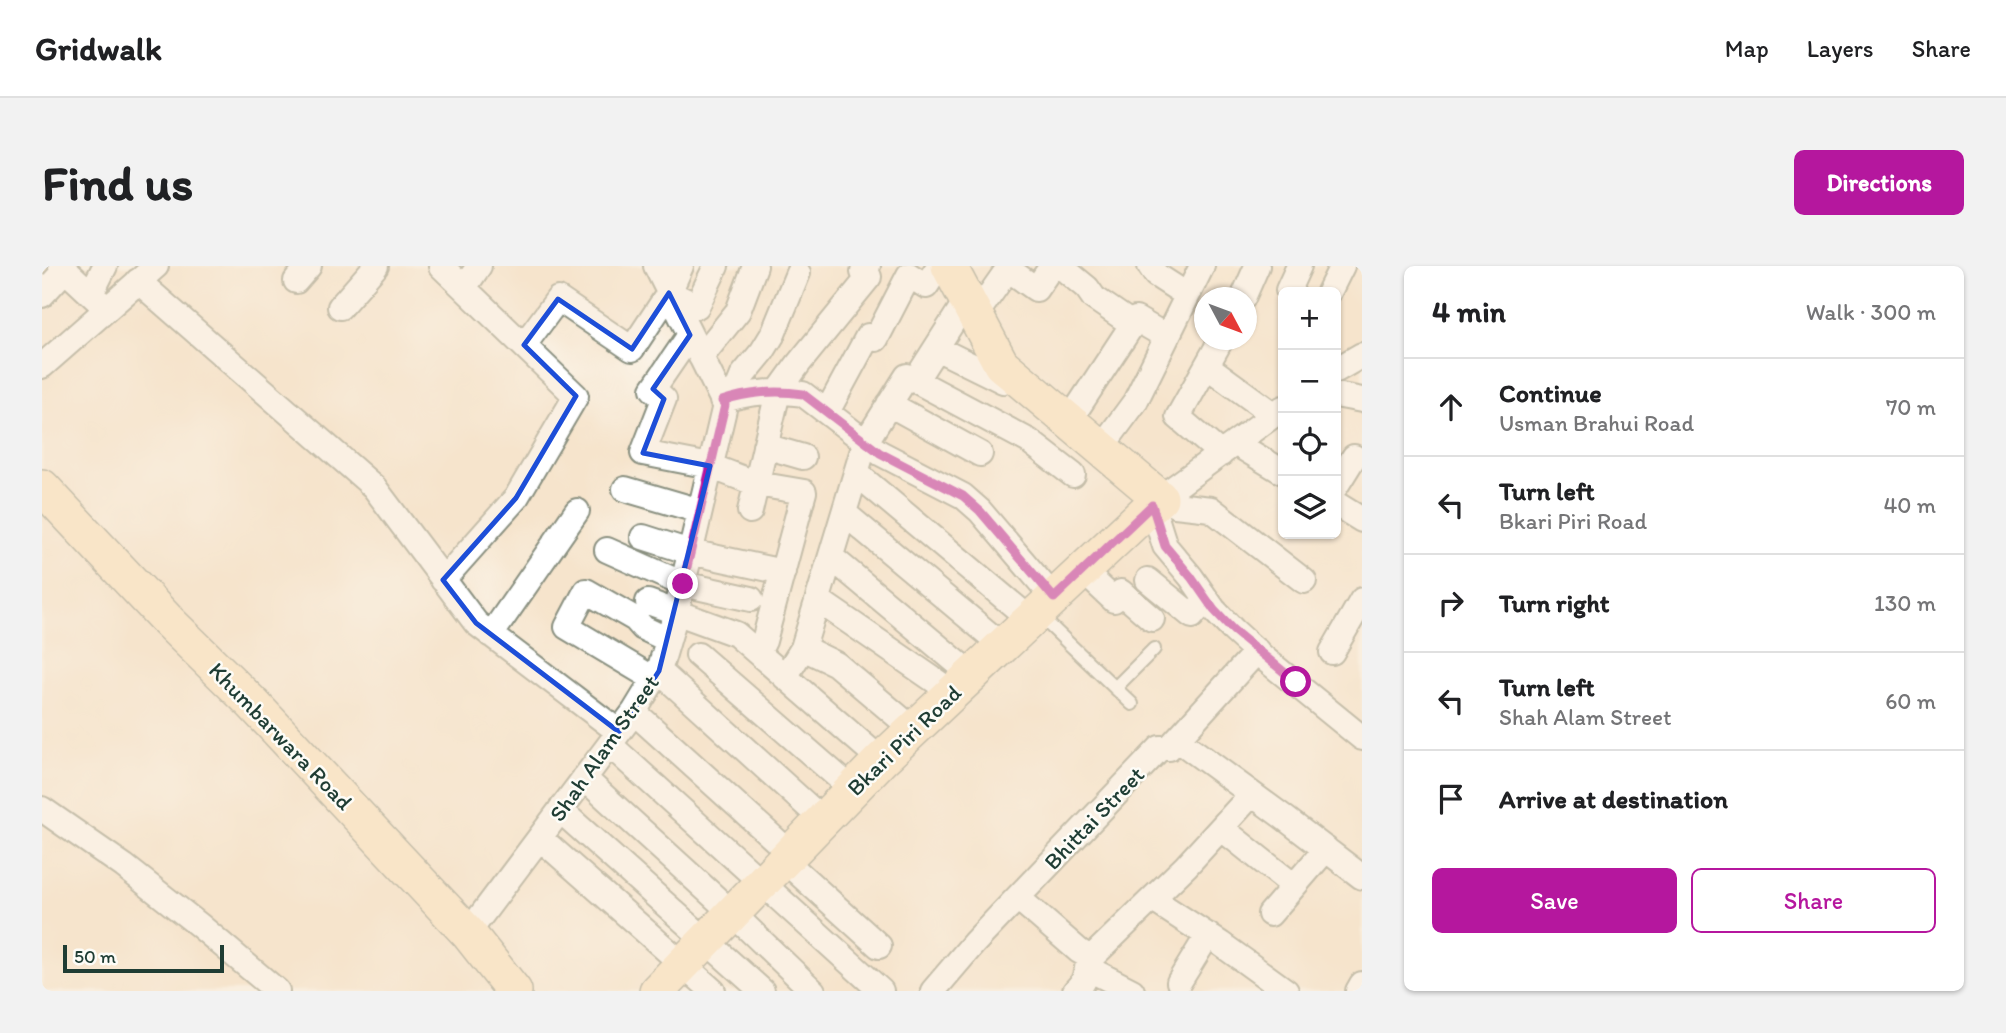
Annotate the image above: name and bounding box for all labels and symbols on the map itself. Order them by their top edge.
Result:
north arrow [1194,287,1257,350]
route end [667,568,698,599]
street label: Khumbarwara Road [203,656,359,816]
route start [1280,666,1311,697]
street label: Shah Alam Street [543,669,665,827]
street label: Bkari Piri Road [841,678,967,802]
street label: Bhittai Street [1038,760,1150,875]
scale bar [63,942,224,974]

